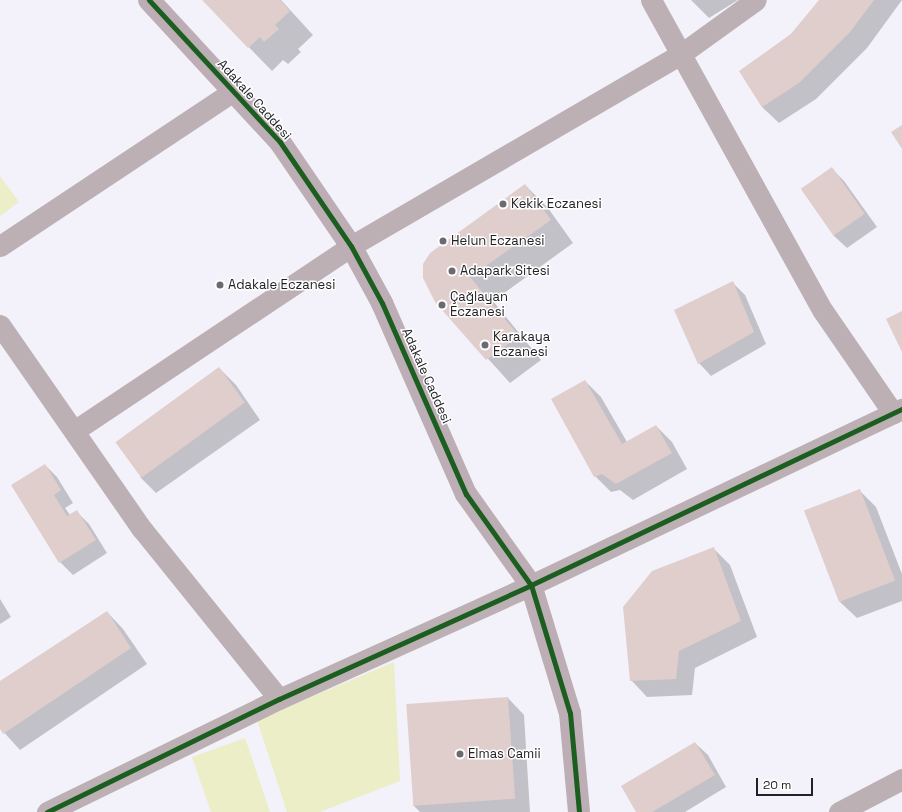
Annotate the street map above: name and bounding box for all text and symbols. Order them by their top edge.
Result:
street label: Adakale Caddesi [214,57,294,143]
place label: Kekik Eczanesi [511,196,602,212]
marker: Kekik Eczanesi [498,199,508,209]
place label: Helun Eczanesi [451,233,544,249]
marker: Helun Eczanesi [438,236,448,246]
place label: Adapark Sitesi [460,263,550,279]
marker: Adapark Sitesi [447,266,457,276]
place label: Adakale Eczanesi [228,277,335,293]
marker: Adakale Eczanesi [215,280,225,290]
place label: Çağlayan Eczanesi [450,290,508,321]
marker: Çağlayan Eczanesi [437,300,447,310]
street label: Adakale Caddesi [398,326,454,426]
place label: Karakaya Eczanesi [493,330,550,361]
marker: Karakaya Eczanesi [480,340,490,350]
place label: Elmas Camii [468,746,541,762]
marker: Elmas Camii [455,749,465,759]
scale bar [758,770,815,796]
text: 20 m [763,777,791,793]

